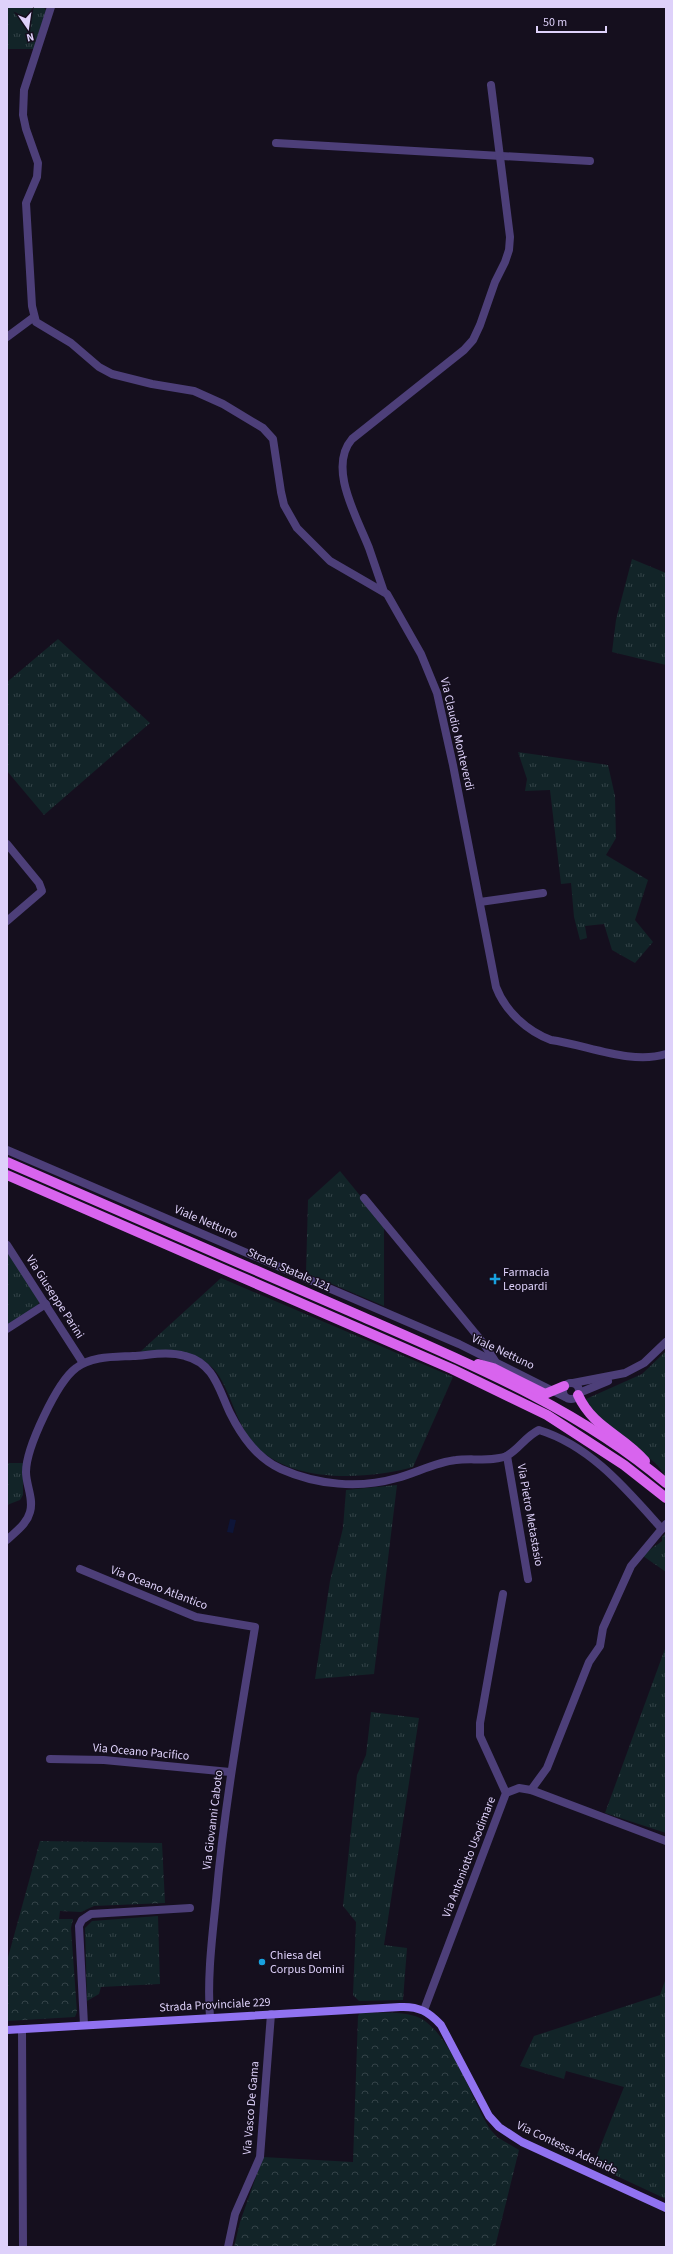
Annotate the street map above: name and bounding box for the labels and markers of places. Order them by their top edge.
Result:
place label: Farmacia Leopardi [503,1264,549,1295]
marker: Farmacia Leopardi [490,1274,500,1284]
place label: Chiesa del Corpus Domini [270,1947,344,1978]
marker: Chiesa del Corpus Domini [257,1957,267,1967]

